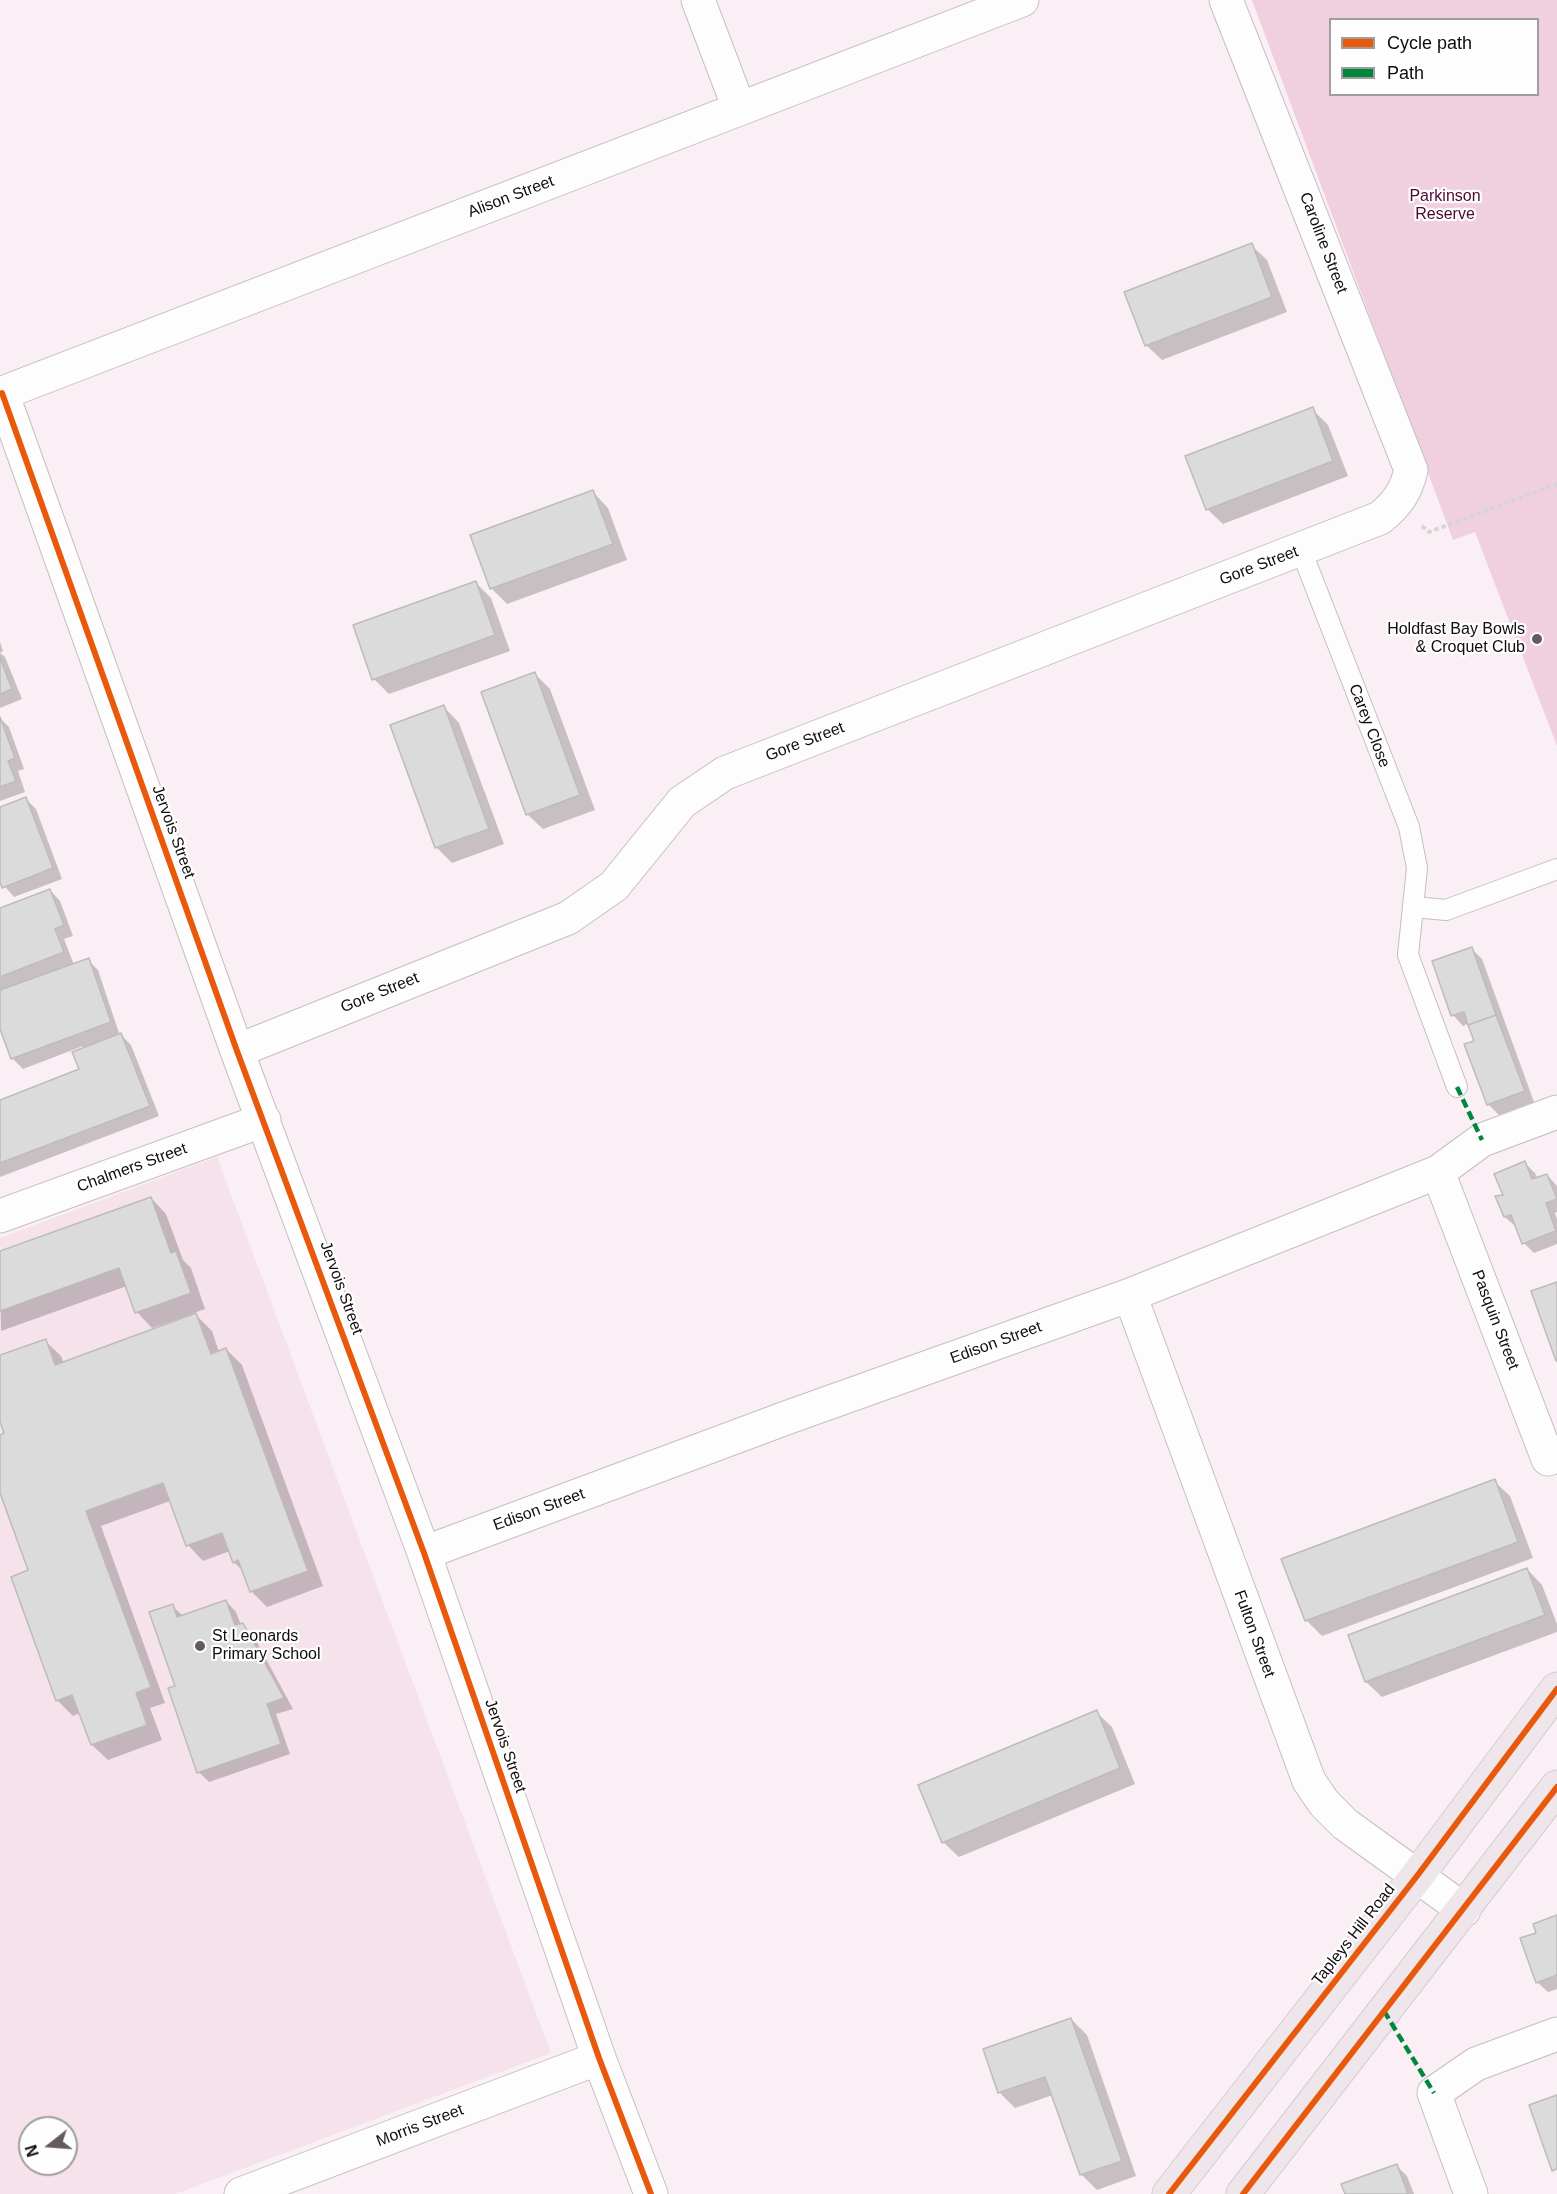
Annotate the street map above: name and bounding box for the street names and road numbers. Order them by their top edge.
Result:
street label: Alison Street [465,172,557,222]
street label: Caroline Street [1295,190,1351,296]
street label: Gore Street [1217,542,1301,590]
street label: Carey Close [1344,681,1394,771]
street label: Gore Street [763,718,847,766]
street label: Jervois Street [147,783,199,881]
street label: Gore Street [338,969,422,1017]
street label: Chalmers Street [74,1139,190,1197]
street label: Jervois Street [315,1239,367,1337]
street label: Pasquin Street [1467,1268,1523,1372]
street label: Edison Street [948,1318,1044,1368]
street label: Edison Street [491,1485,587,1535]
street label: Fulton Street [1229,1588,1279,1680]
street label: Jervois Street [480,1697,530,1795]
street label: Tapleys Hill Road [1308,1880,1400,1990]
street label: Morris Street [374,2101,466,2151]

